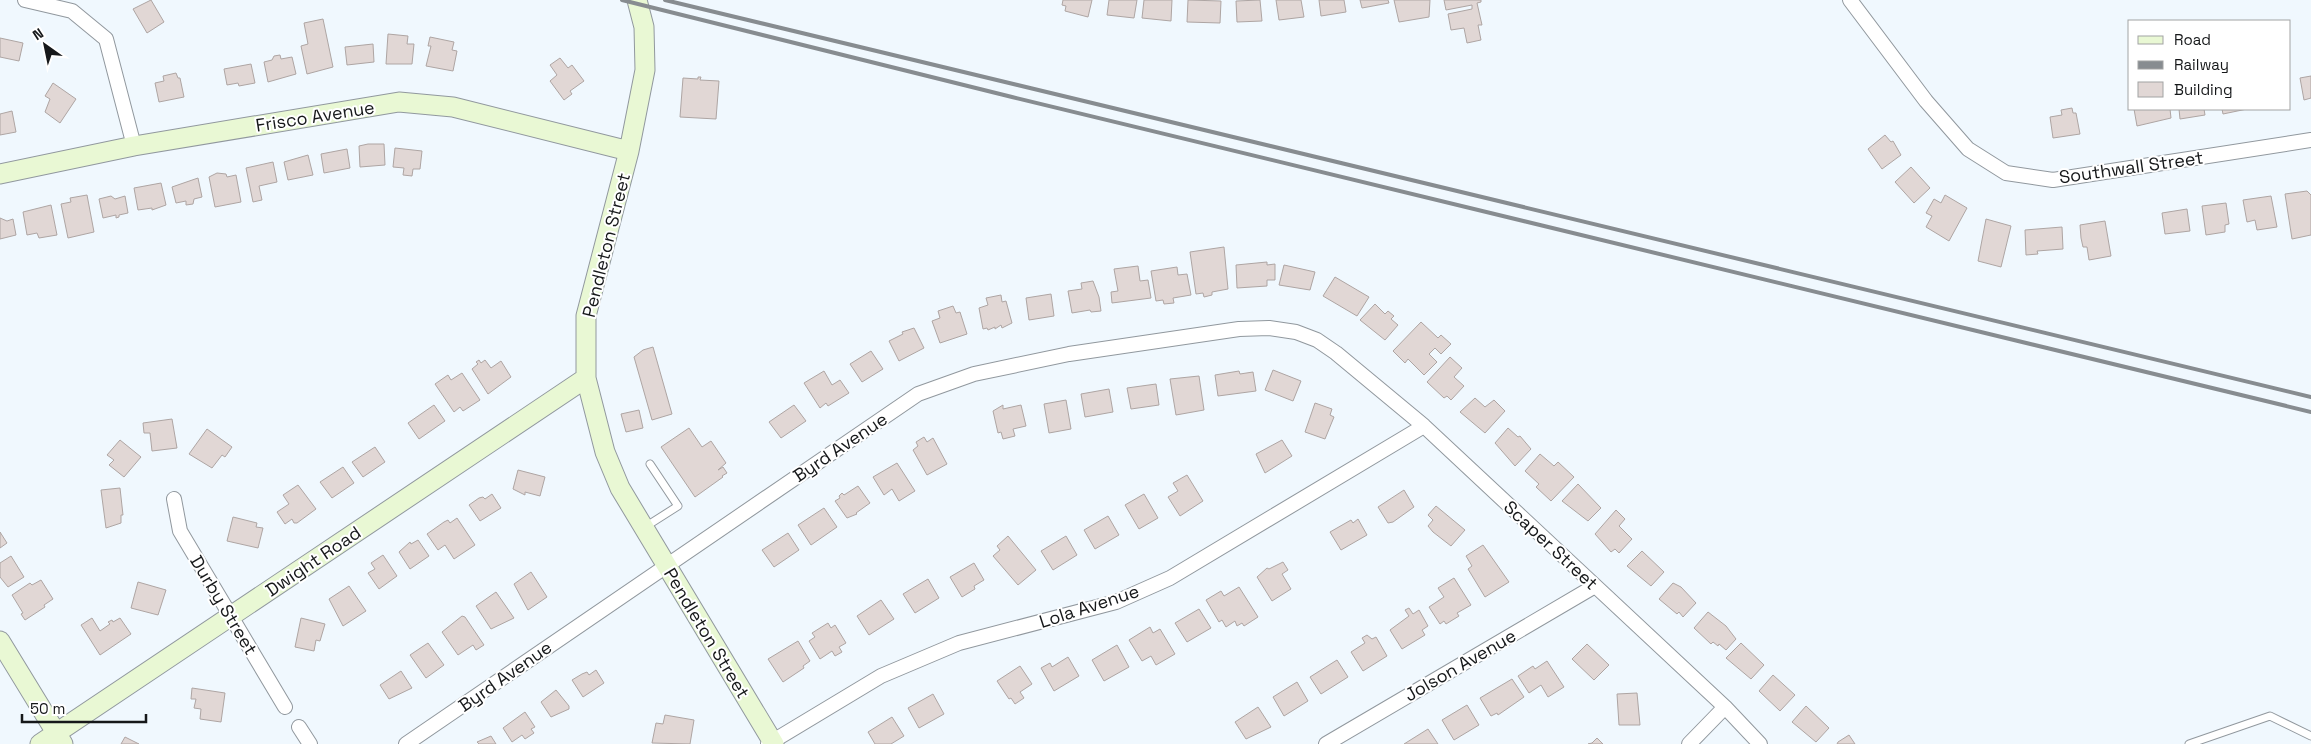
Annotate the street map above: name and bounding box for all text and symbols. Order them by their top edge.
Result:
north arrow [20,20,70,70]
legend [2128,20,2291,110]
text: N [29,24,47,44]
text: Road [2174,30,2211,49]
text: Railway [2174,55,2229,74]
text: Building [2174,80,2233,99]
street label: Frisco Avenue [254,95,376,137]
street label: Southwall Street [2057,145,2205,189]
street label: Pendleton Street [577,170,635,320]
street label: Byrd Avenue [788,407,892,487]
street label: Scaper Street [1499,495,1603,595]
street label: Dwight Road [261,521,365,601]
street label: Durby Street [185,551,263,659]
street label: Pendleton Street [659,564,755,702]
street label: Lola Avenue [1036,579,1142,633]
street label: Jolson Avenue [1400,624,1520,706]
street label: Byrd Avenue [454,635,556,717]
scale bar [22,692,146,724]
text: 50 m [30,699,65,718]

